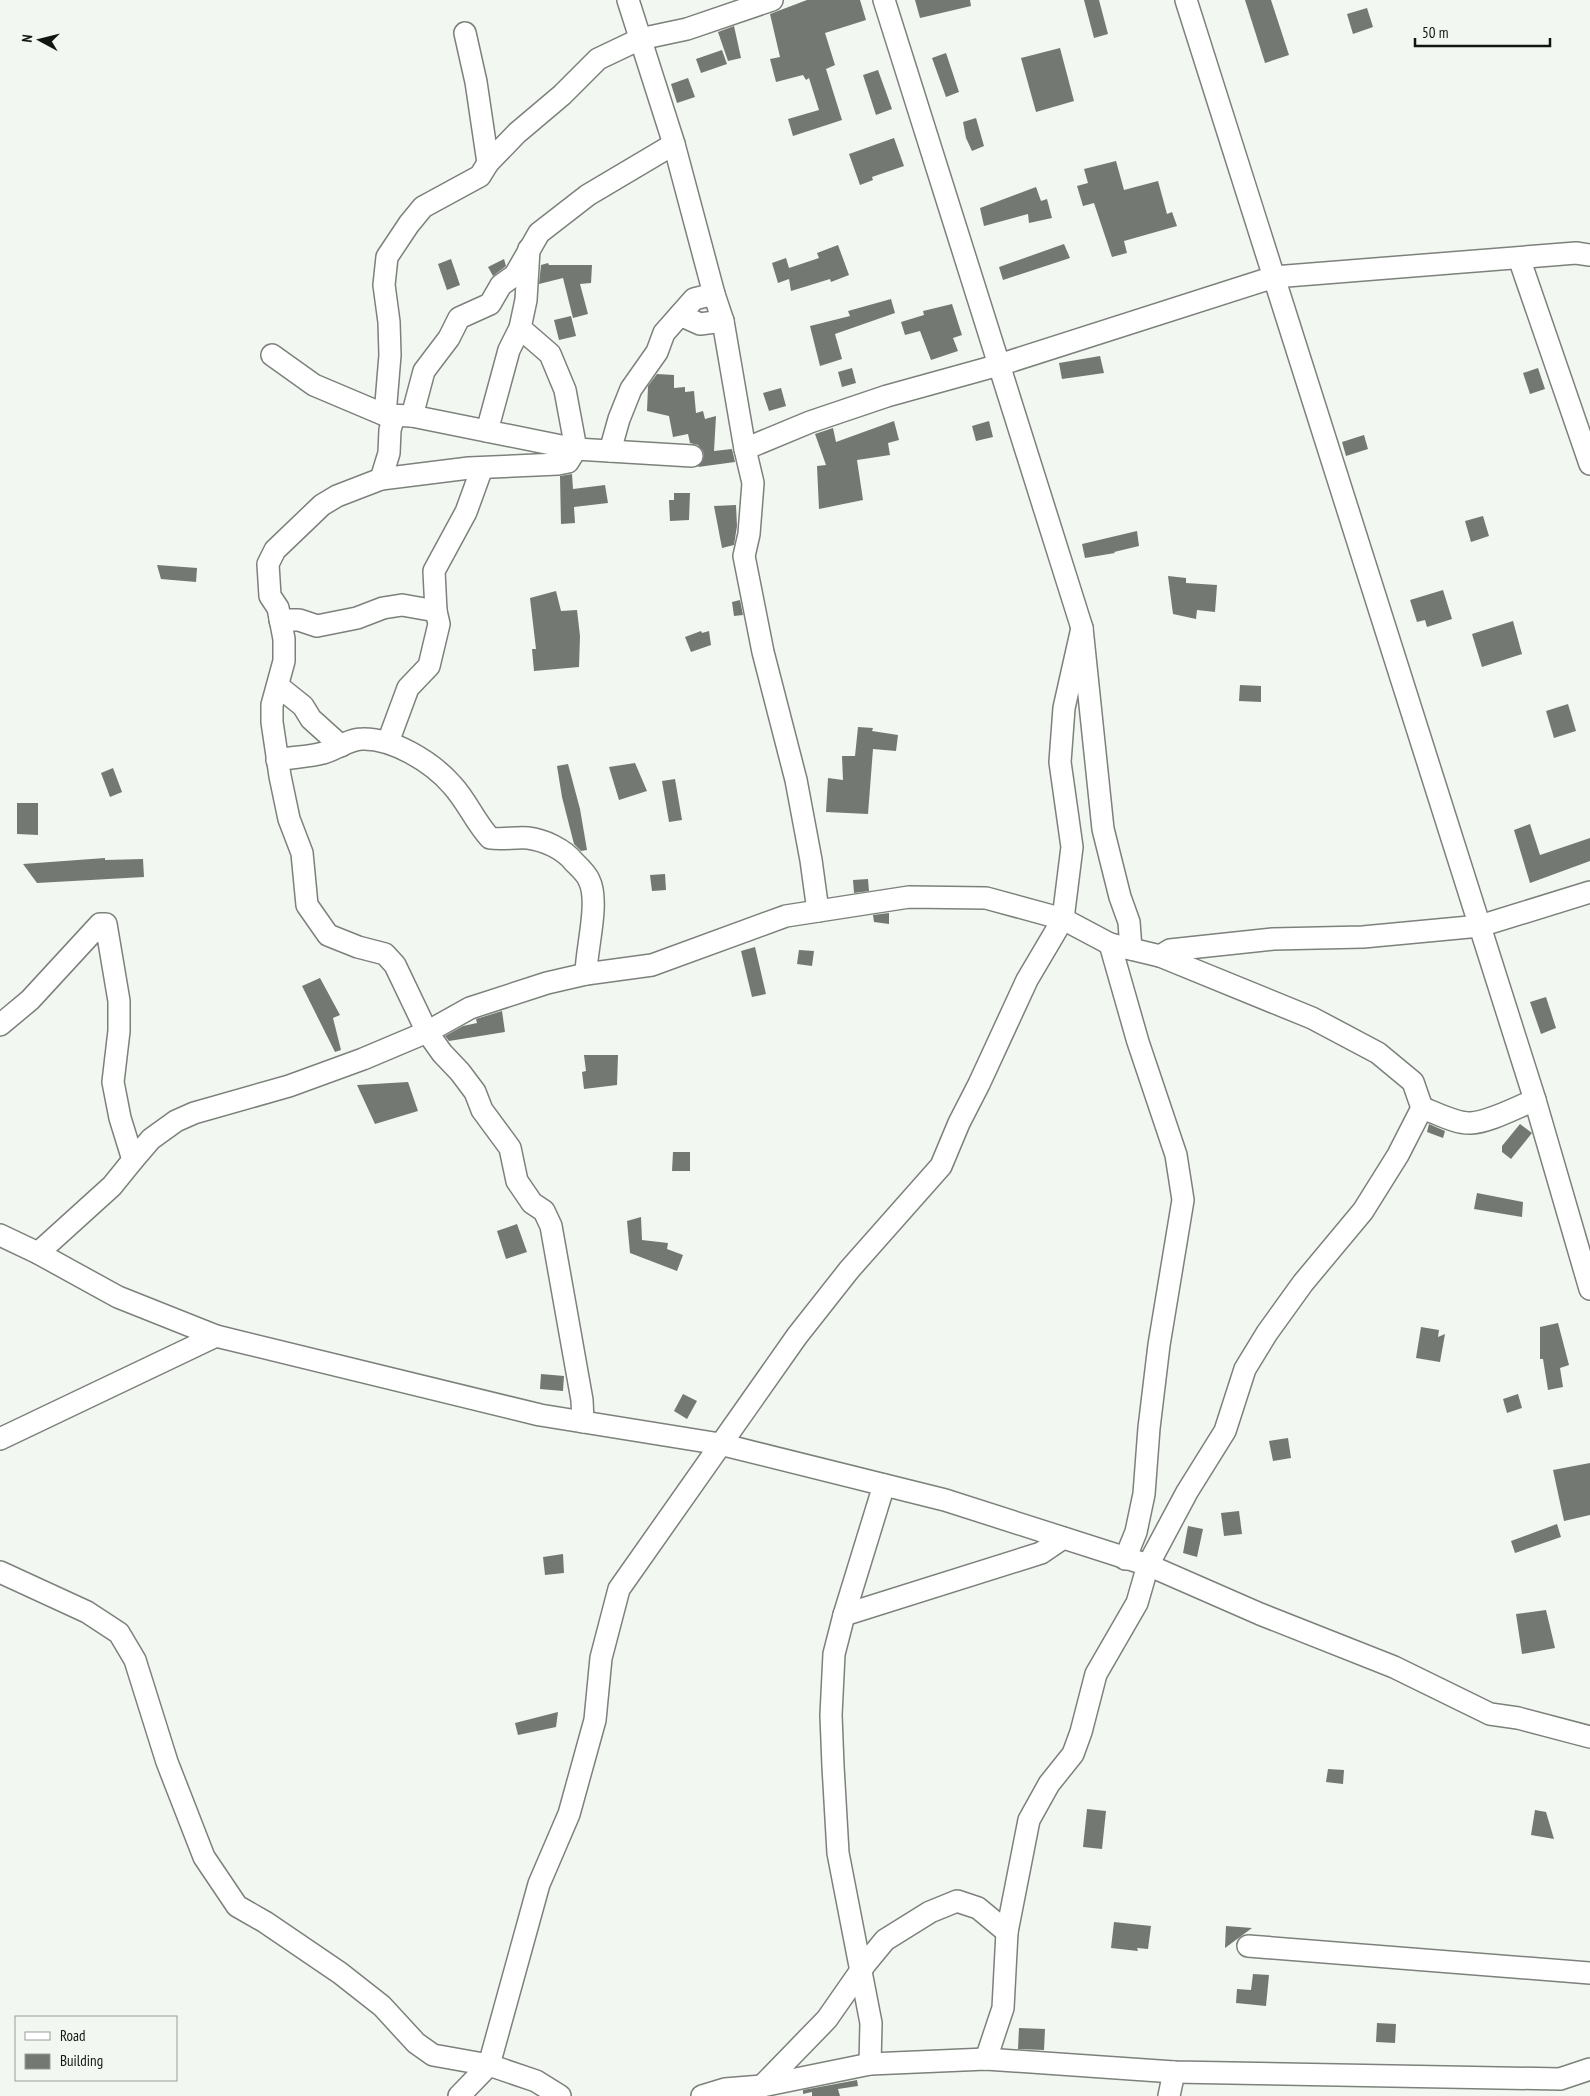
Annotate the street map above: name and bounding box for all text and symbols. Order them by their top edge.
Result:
north arrow [15,15,65,65]
scale bar [1415,15,1550,47]
text: 50 m [1422,23,1448,42]
text: N [18,34,36,43]
legend [15,2016,178,2081]
text: Road [60,2026,86,2045]
text: Building [60,2051,103,2070]

